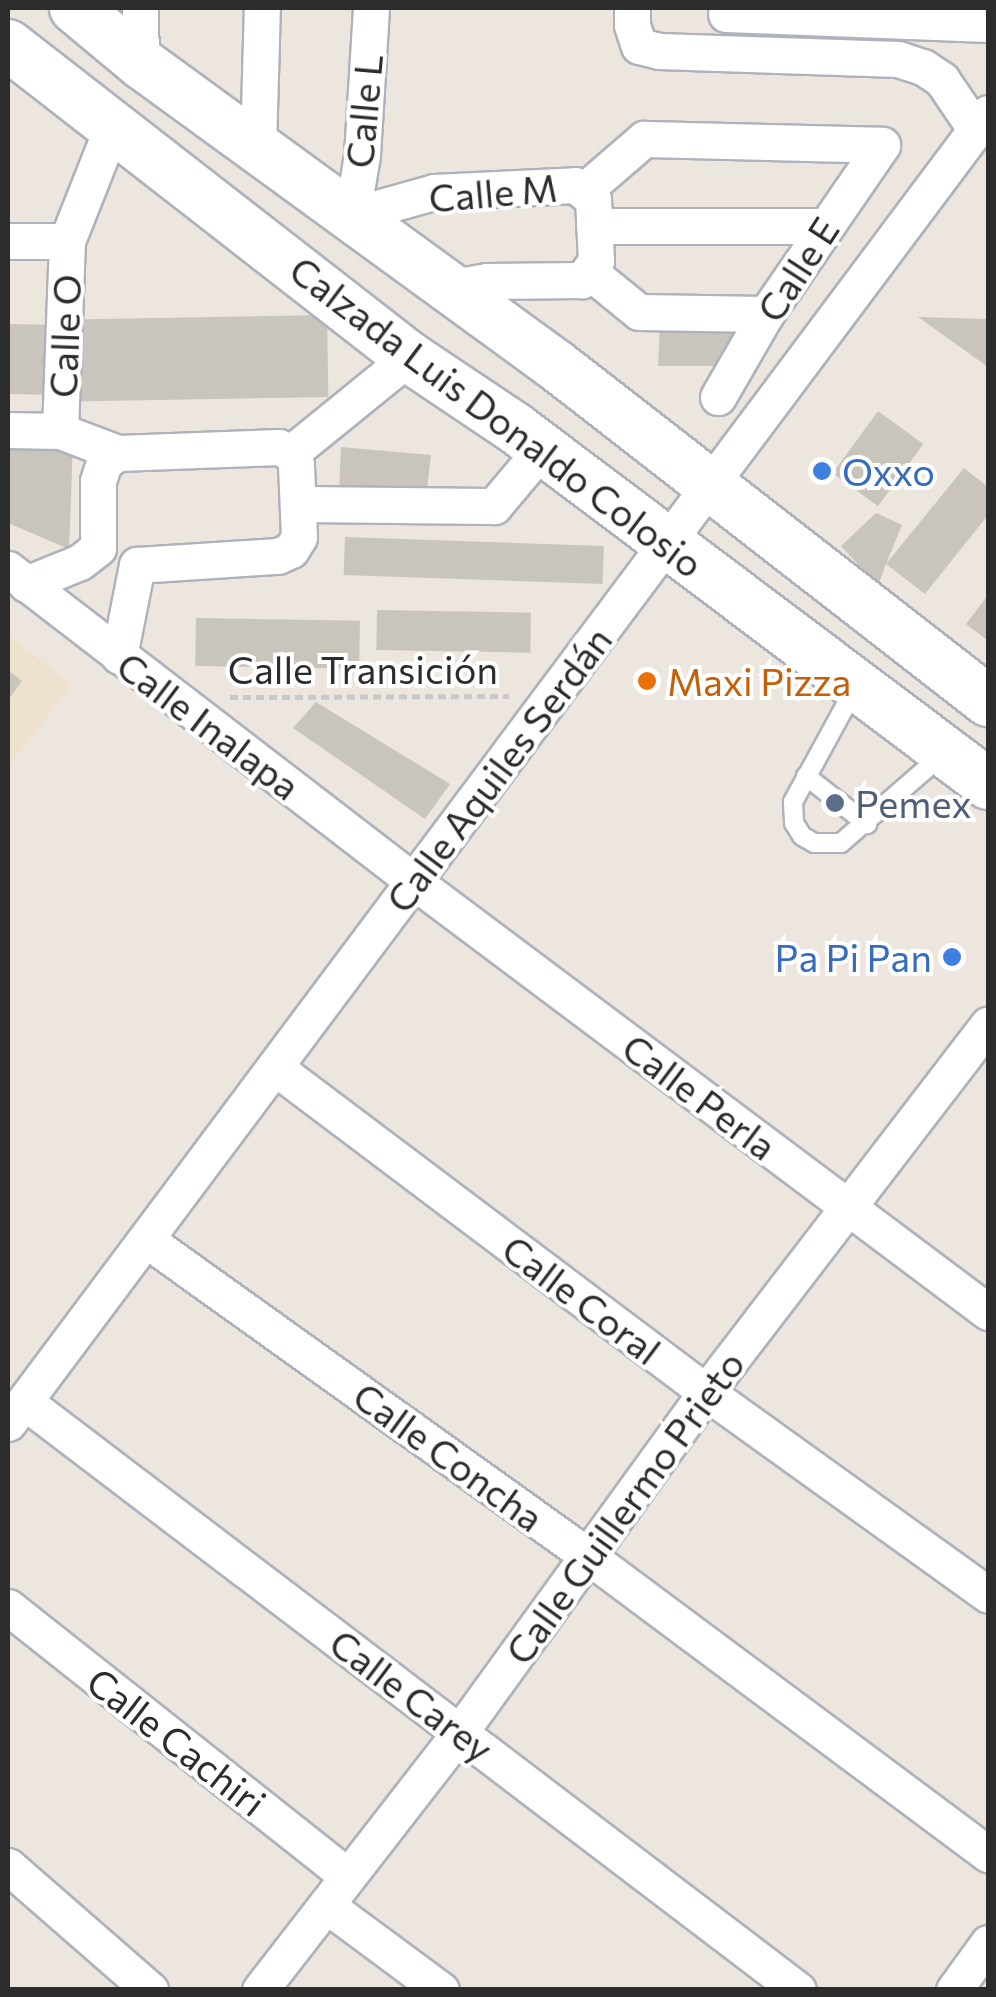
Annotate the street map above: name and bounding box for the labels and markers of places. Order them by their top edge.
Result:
place label: Oxxo [842,448,935,494]
marker: Oxxo [811,460,833,482]
place label: Maxi Pizza [667,658,851,704]
marker: Maxi Pizza [636,670,658,692]
place label: Pemex [855,780,972,826]
marker: Pemex [824,792,846,814]
place label: Pa Pi Pan [775,934,932,980]
marker: Pa Pi Pan [941,946,963,968]

